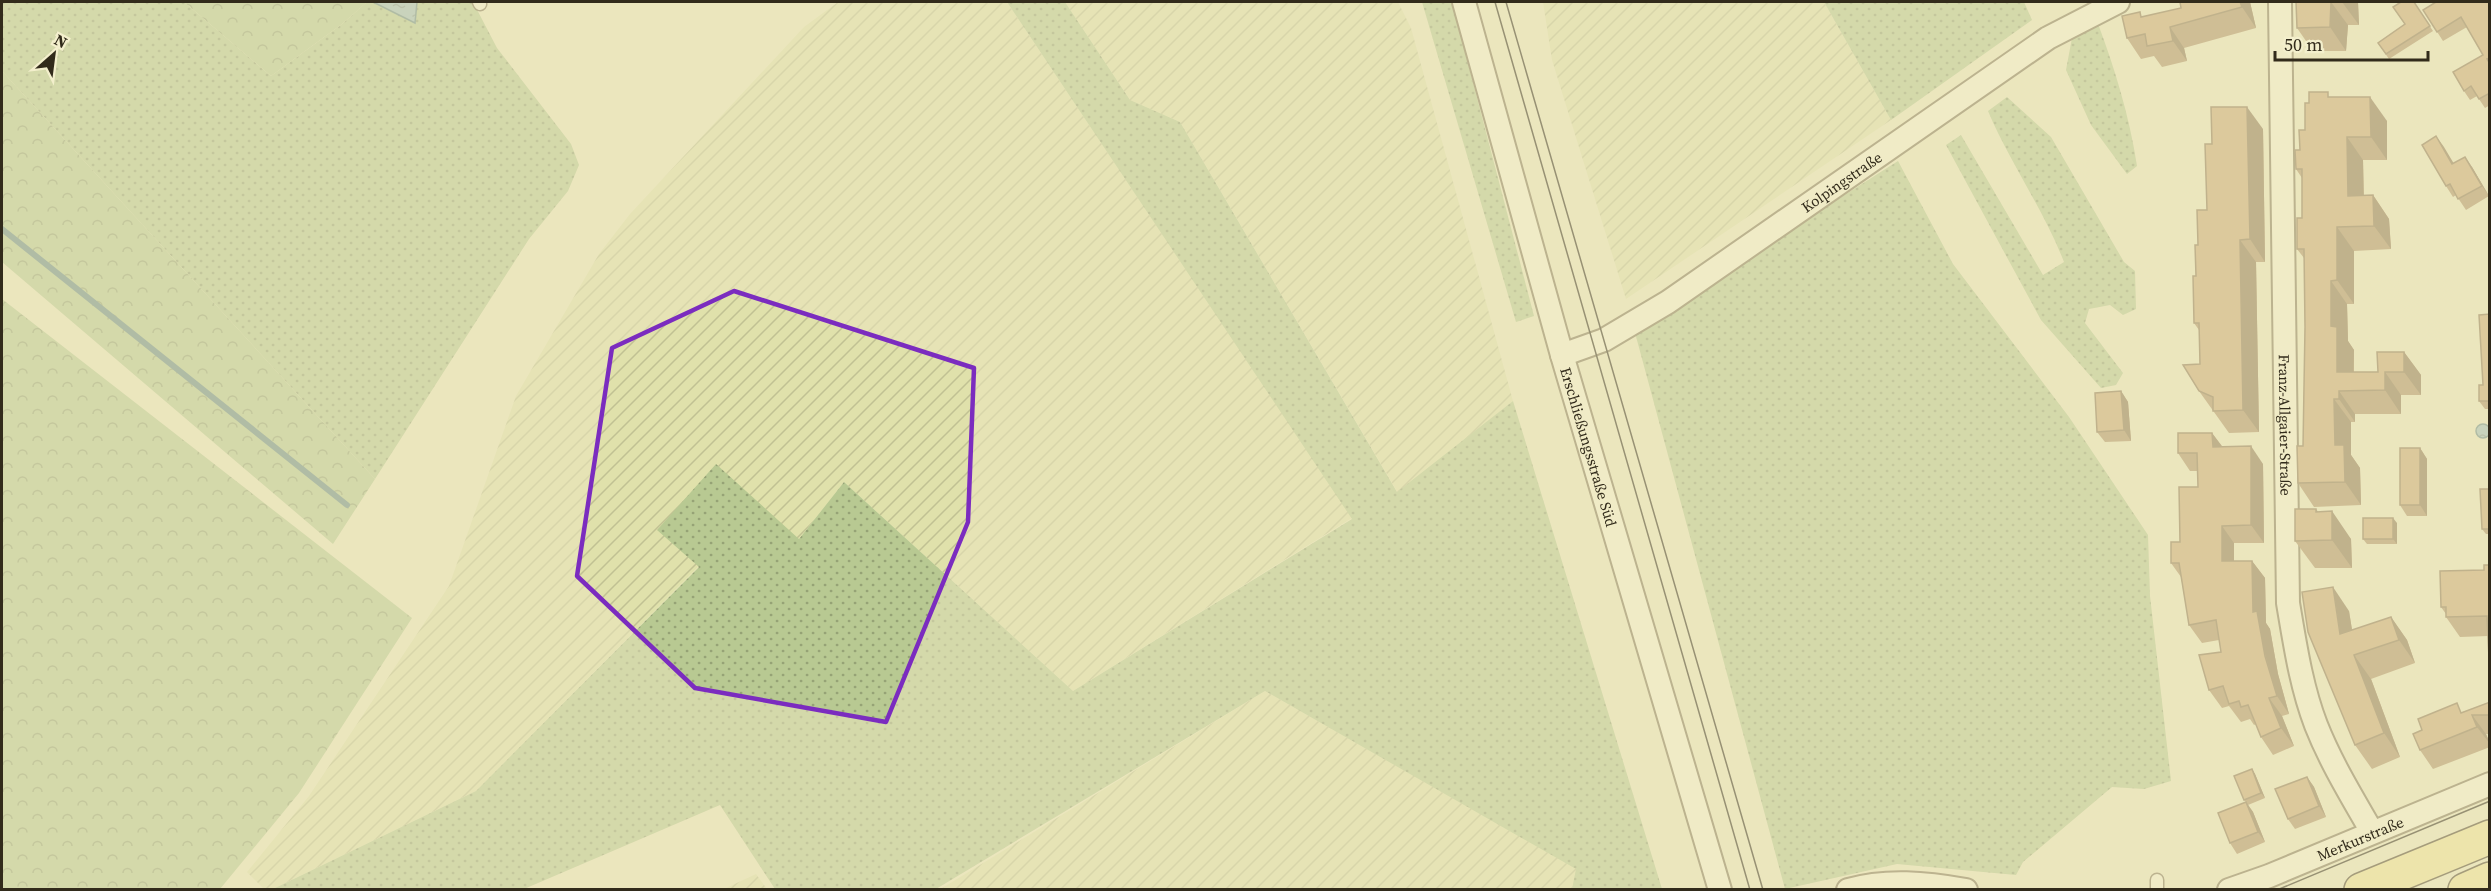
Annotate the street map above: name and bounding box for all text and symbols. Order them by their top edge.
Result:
north arrow [24,24,84,84]
scale bar [2275,24,2428,62]
text: N [51,28,72,53]
text: 50 m [2284,32,2322,57]
street label: Kolpingstraße [1797,146,1886,217]
street label: Franz-Allgaier-Straße [2274,354,2297,496]
street label: Erschließungsstraße Süd [1556,365,1623,529]
street label: Merkurstraße [2314,811,2407,865]

